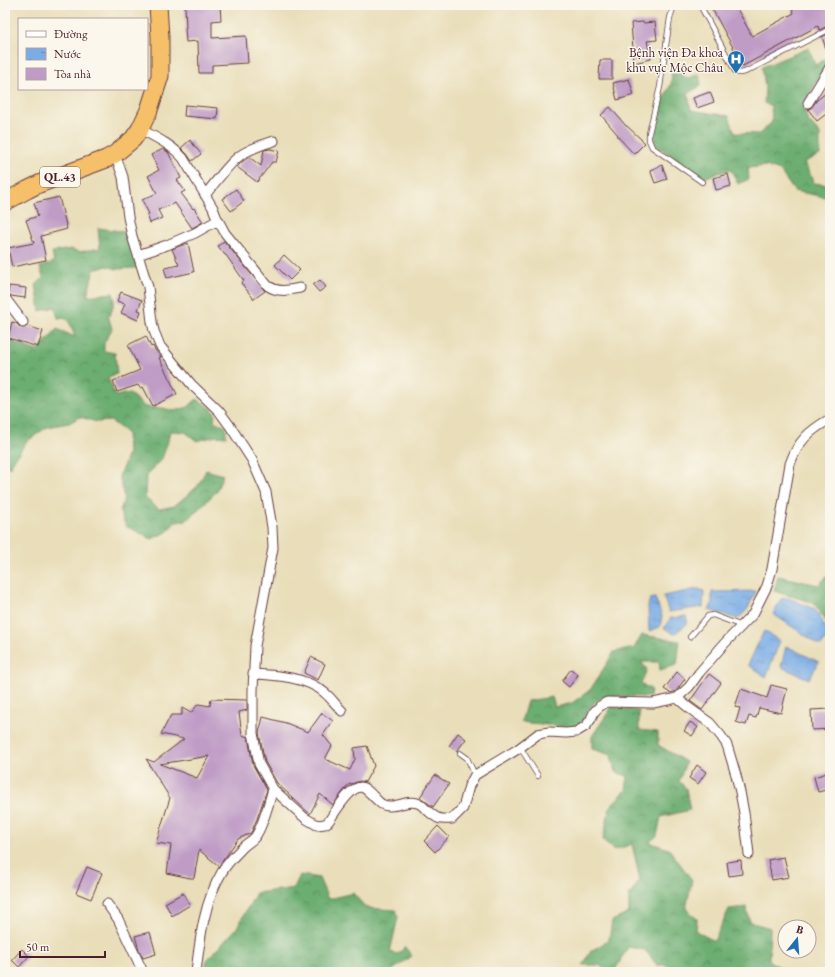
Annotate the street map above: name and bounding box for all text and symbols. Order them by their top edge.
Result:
legend [18,18,148,90]
text: Đường [54,26,88,42]
place label: Bệnh viện Đa khoa khu vực Mộc Châu [626,44,724,76]
text: Nước [54,46,81,62]
hospital icon: Bệnh viện Đa khoa khu vực Mộc Châu [726,49,746,74]
text: Tòa nhà [54,66,91,82]
road number: QL.43 [40,167,80,187]
north arrow [777,919,817,959]
text: B [795,922,805,937]
scale bar [20,933,105,959]
text: 50 m [26,939,50,955]

